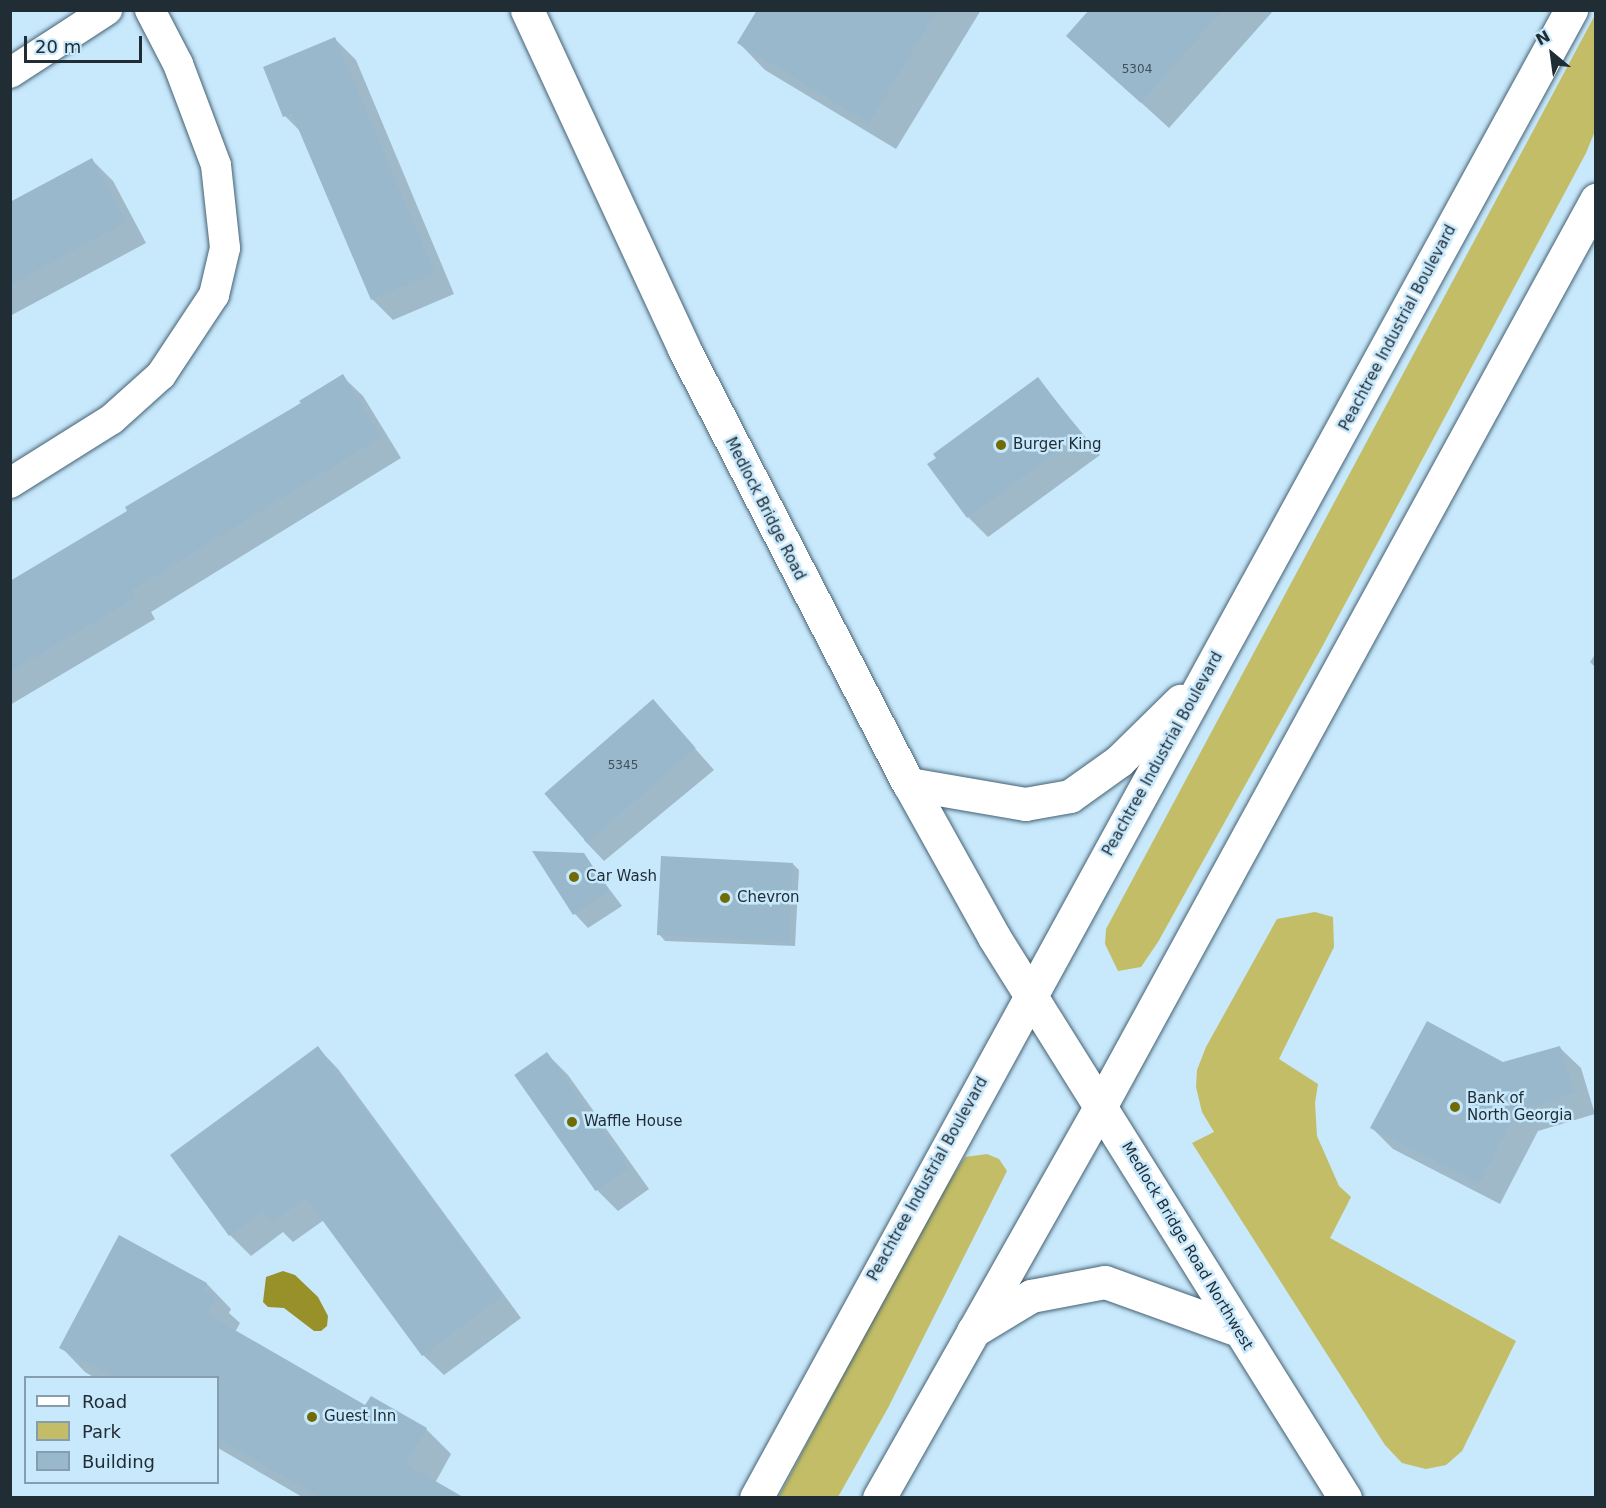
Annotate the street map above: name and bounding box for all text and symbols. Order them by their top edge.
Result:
scale bar [27,24,146,62]
north arrow [1522,24,1582,84]
text: N [1533,26,1553,49]
text: 20 m [35,36,81,57]
house number: 5304 [1122,63,1152,77]
street label: Peachtree Industrial Boulevard [1336,222,1460,434]
street label: Medlock Bridge Road [721,435,809,583]
place label: Burger King [1013,436,1101,454]
marker: Burger King [994,438,1008,452]
street label: Peachtree Industrial Boulevard [1099,649,1227,859]
house number: 5345 [608,759,638,773]
place label: Car Wash [586,868,657,886]
marker: Car Wash [567,870,581,884]
place label: Chevron [737,889,800,907]
marker: Chevron [718,891,732,905]
street label: Peachtree Industrial Boulevard [864,1074,992,1284]
place label: Bank of North Georgia [1467,1089,1573,1124]
marker: Bank of North Georgia [1448,1100,1462,1114]
place label: Waffle House [584,1113,683,1131]
marker: Waffle House [565,1115,579,1129]
street label: Medlock Bridge Road Northwest [1117,1139,1257,1353]
legend [24,1376,219,1484]
text: Road [82,1391,127,1412]
place label: Guest Inn [324,1408,396,1426]
marker: Guest Inn [305,1410,319,1424]
text: Park [82,1421,121,1442]
text: Building [82,1451,155,1472]

